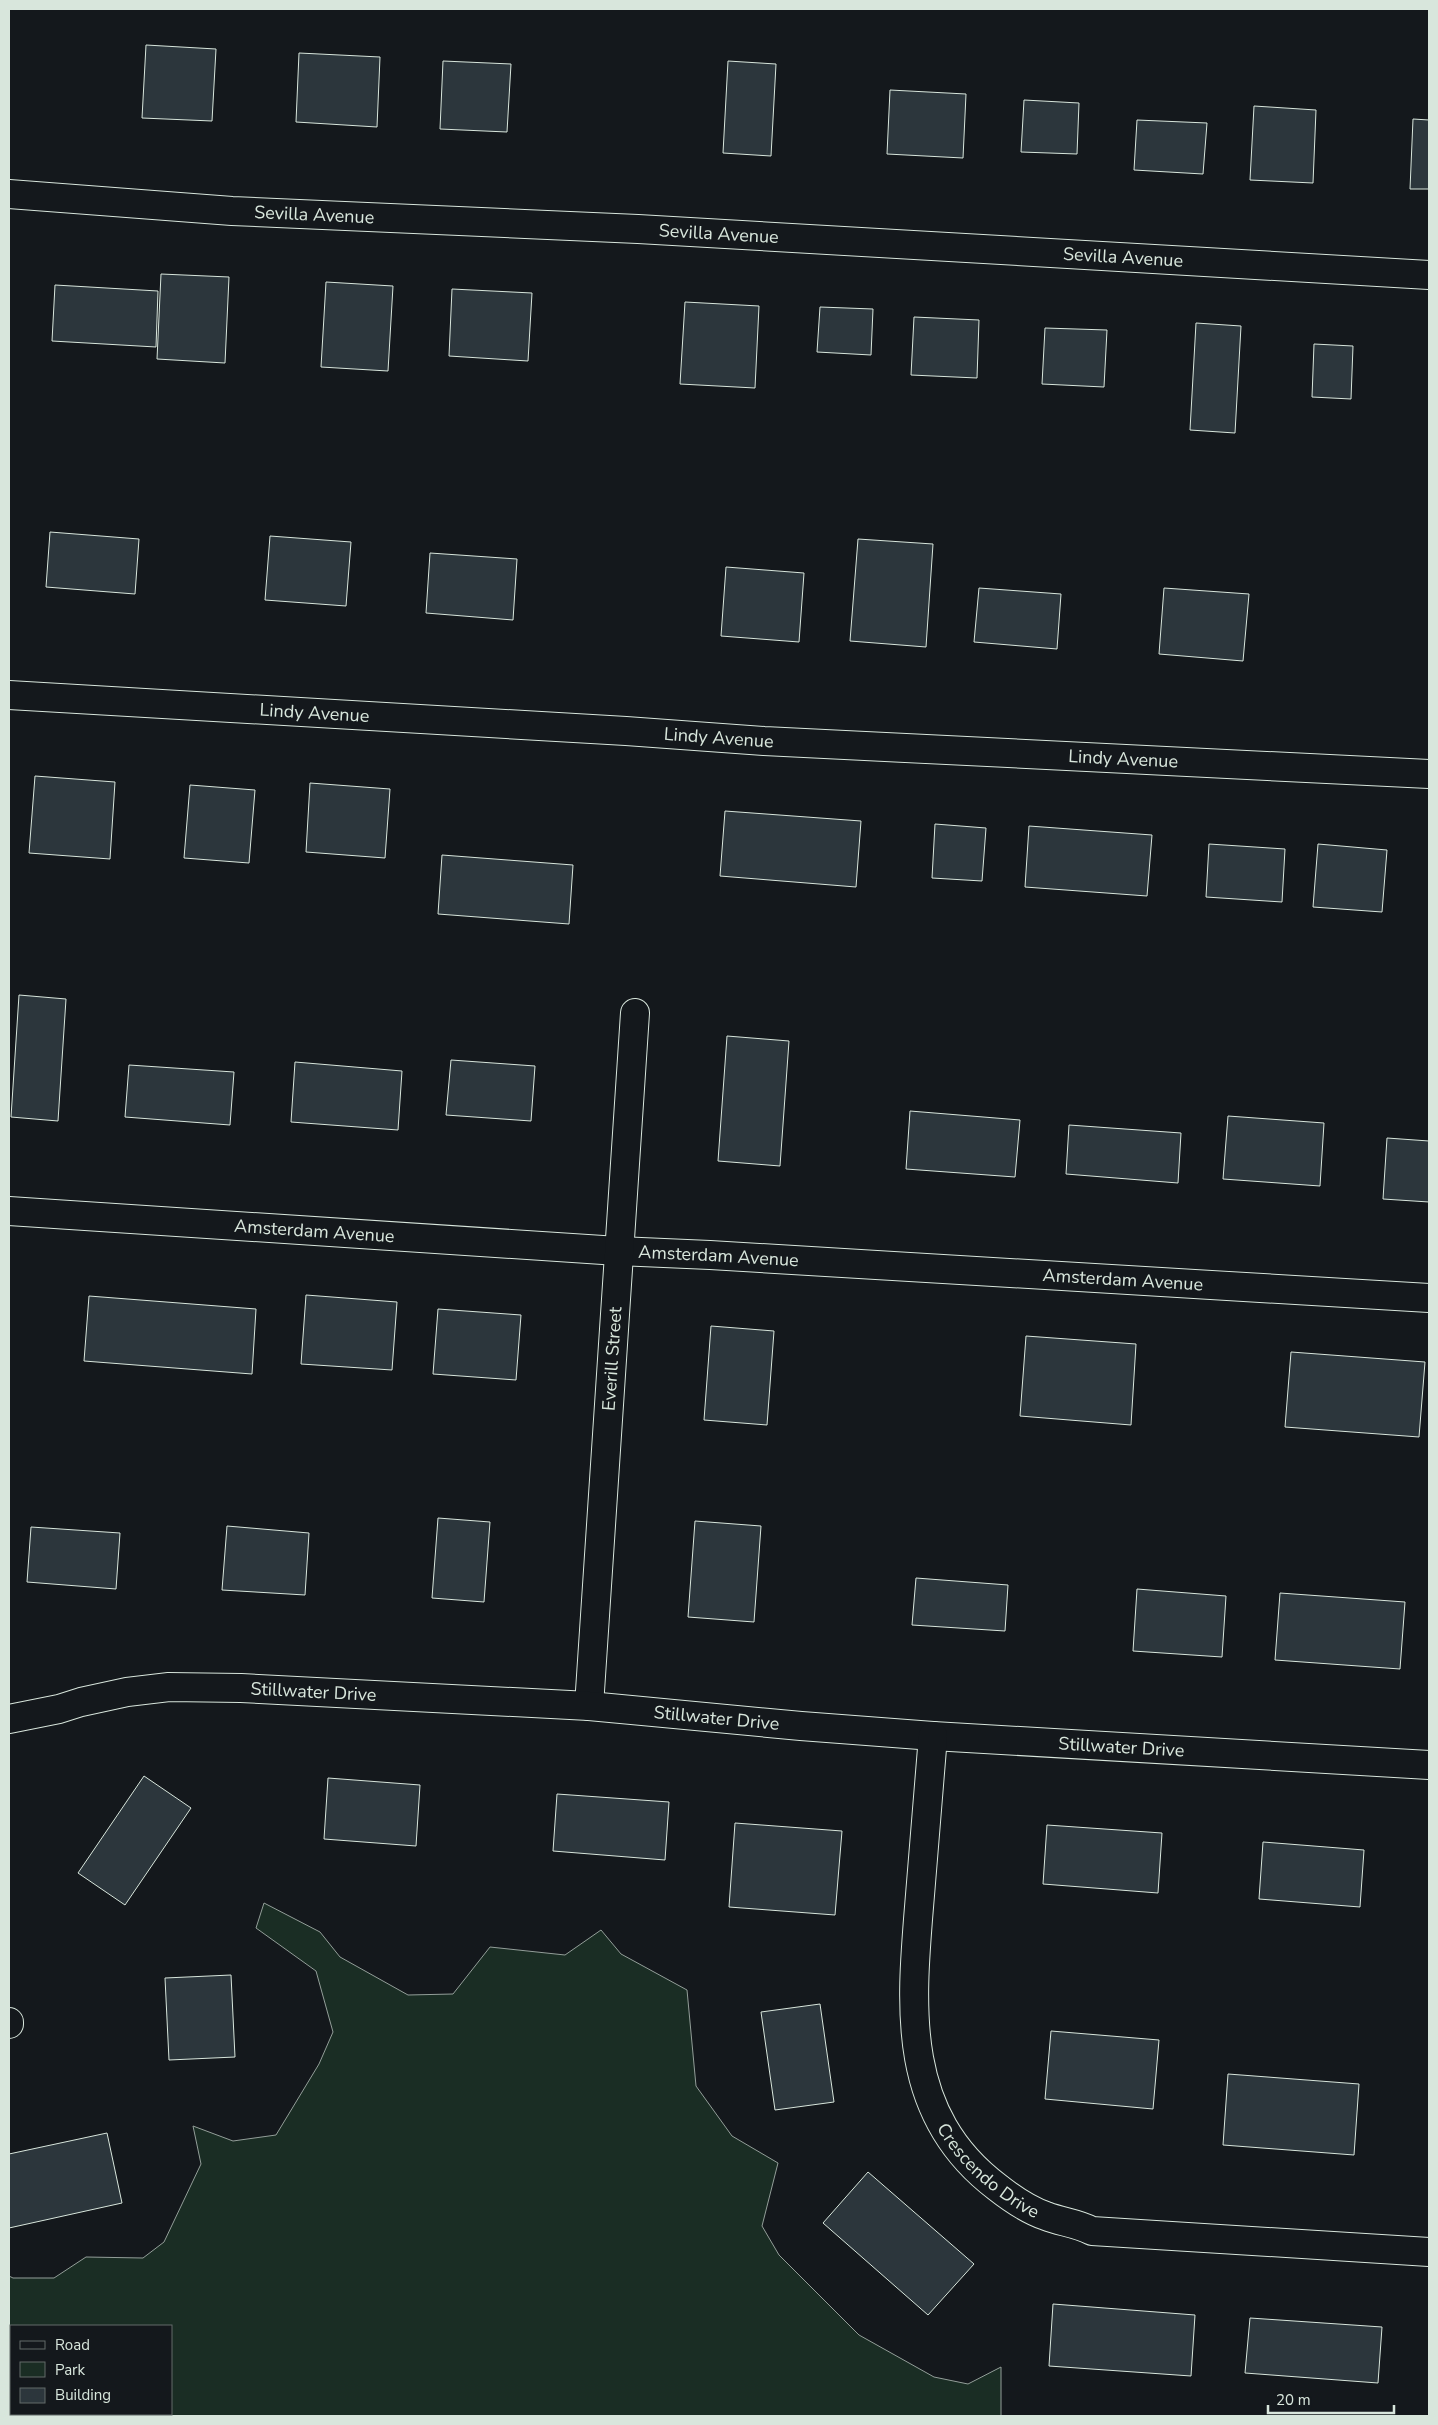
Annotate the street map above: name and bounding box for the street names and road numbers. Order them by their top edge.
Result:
street label: Sevilla Avenue [254,200,375,229]
street label: Sevilla Avenue [658,218,779,249]
street label: Sevilla Avenue [1062,242,1184,273]
street label: Lindy Avenue [259,698,370,728]
street label: Lindy Avenue [663,722,774,753]
street label: Lindy Avenue [1068,744,1179,774]
street label: Amsterdam Avenue [233,1214,395,1248]
street label: Amsterdam Avenue [638,1240,799,1272]
street label: Amsterdam Avenue [1042,1263,1204,1296]
street label: Everill Street [597,1305,628,1412]
street label: Stillwater Drive [250,1677,377,1707]
street label: Stillwater Drive [653,1700,780,1736]
street label: Stillwater Drive [1058,1731,1185,1763]
street label: Crescendo Drive [931,2118,1043,2224]

